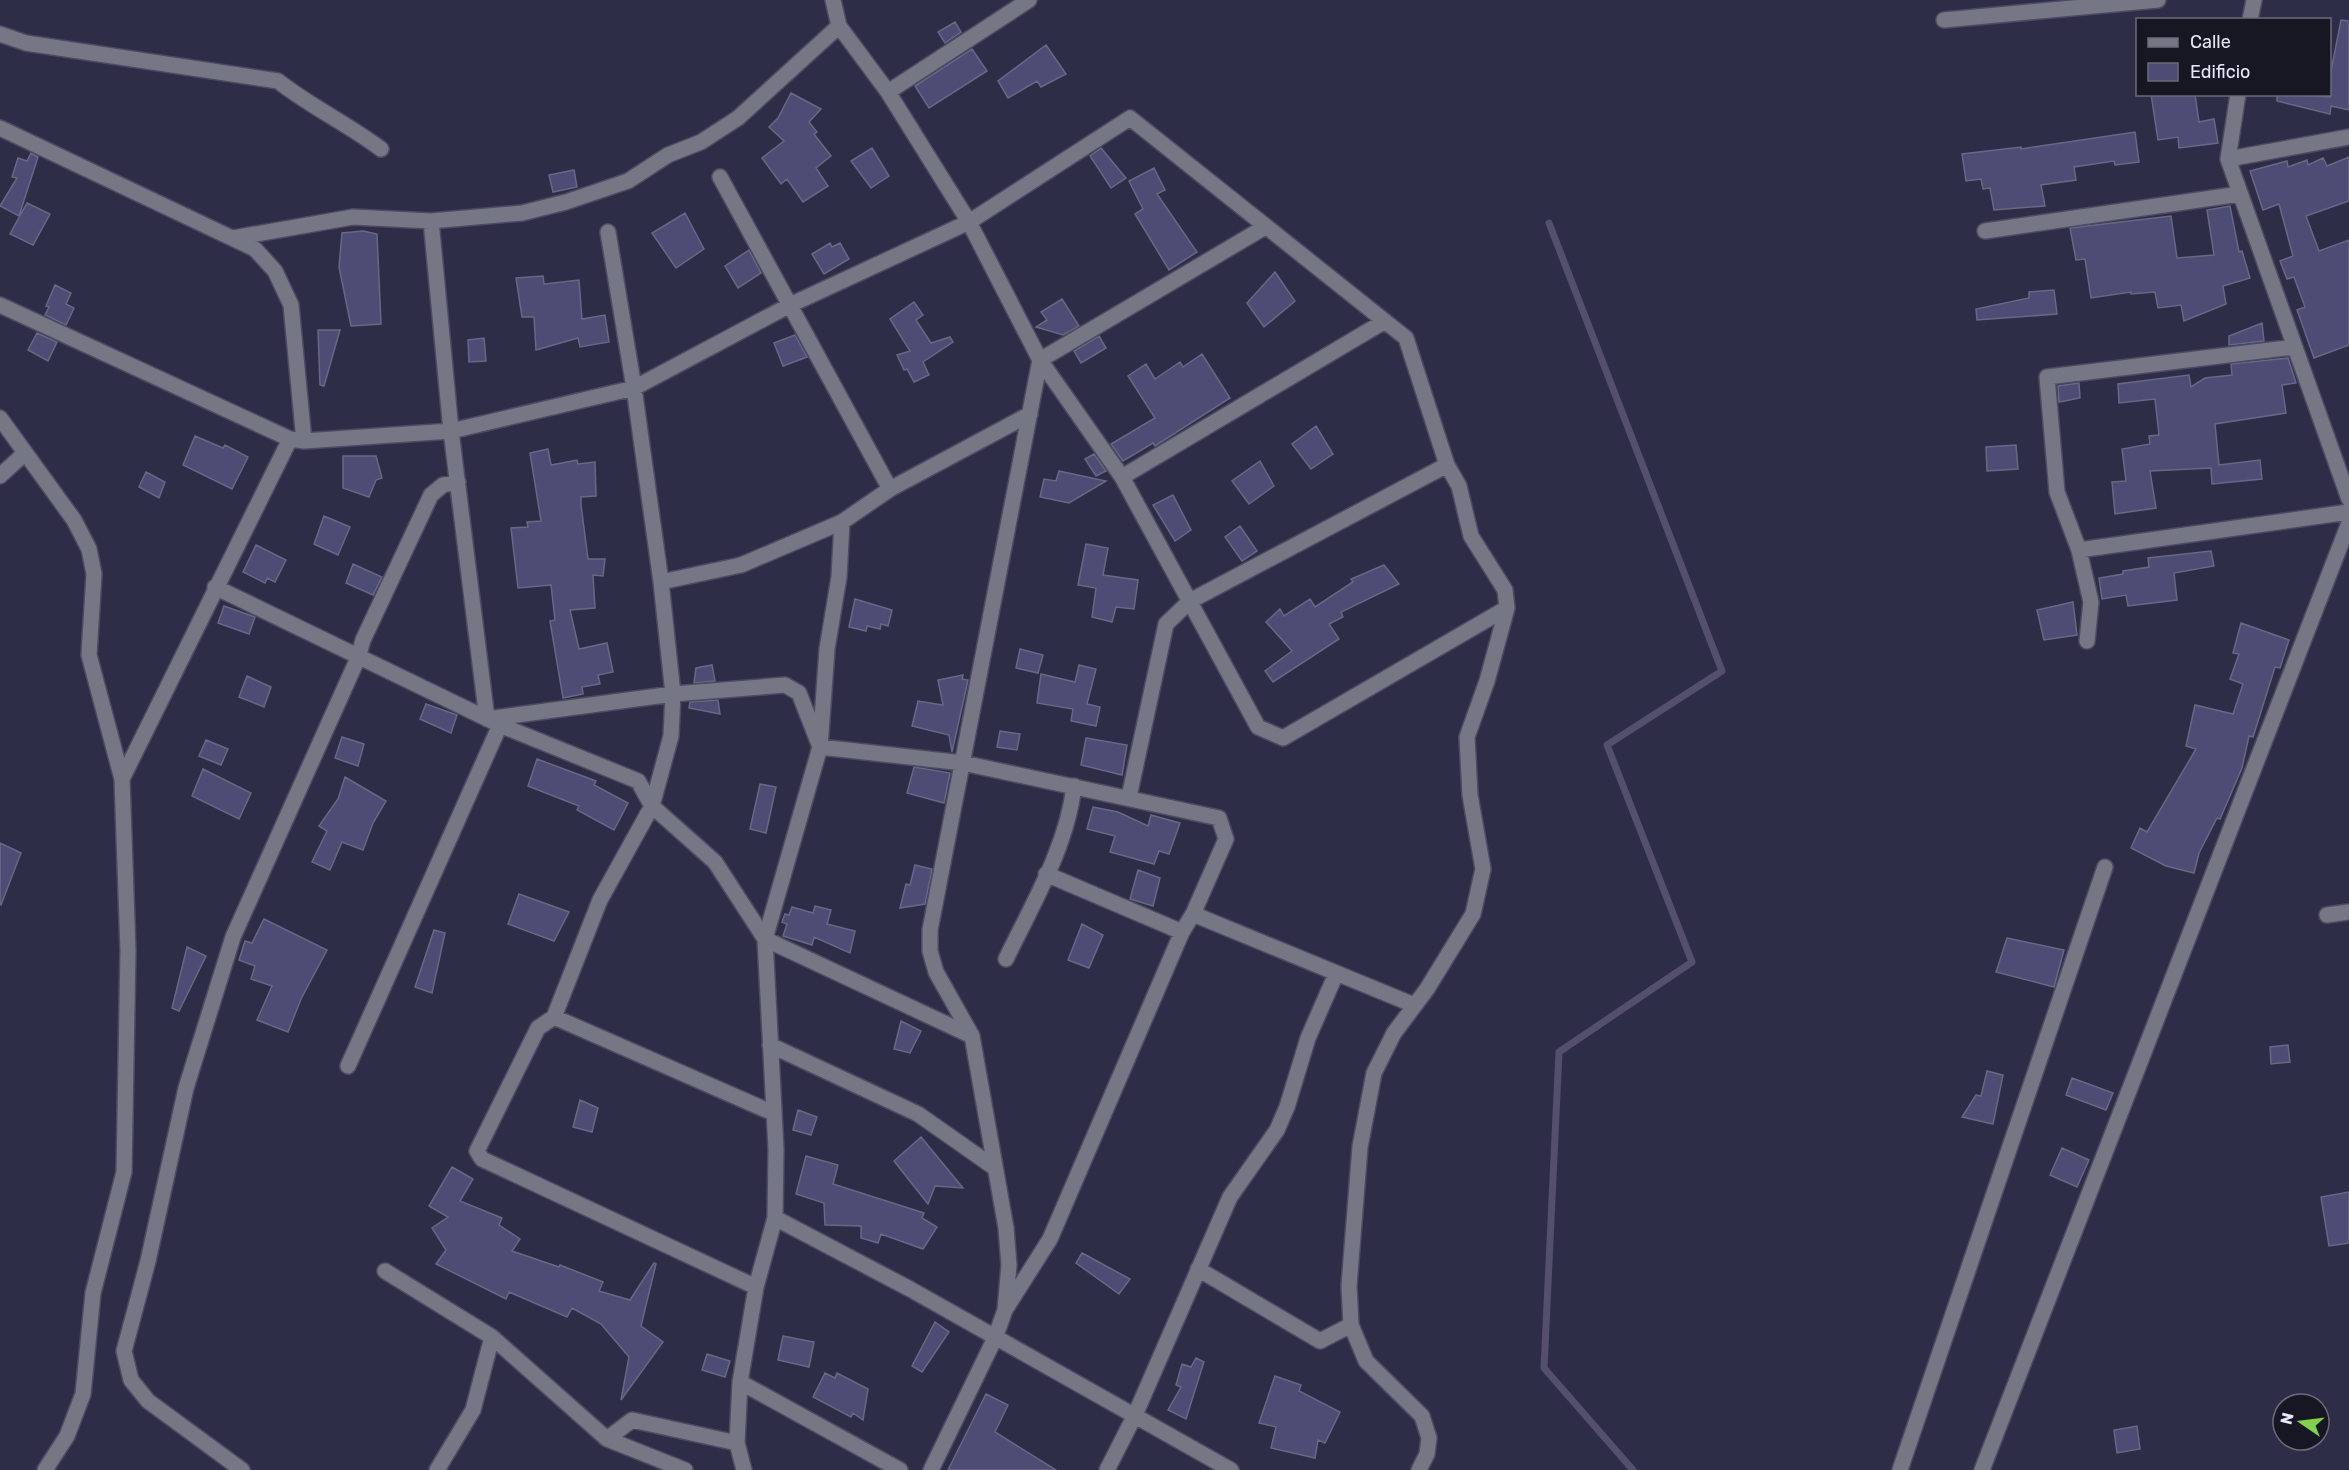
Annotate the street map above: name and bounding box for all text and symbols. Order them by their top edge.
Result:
legend [2136,18,2331,96]
text: Calle [2190,31,2231,53]
text: Edificio [2190,61,2250,83]
north arrow [2271,1392,2331,1452]
text: N [2276,1411,2298,1426]

